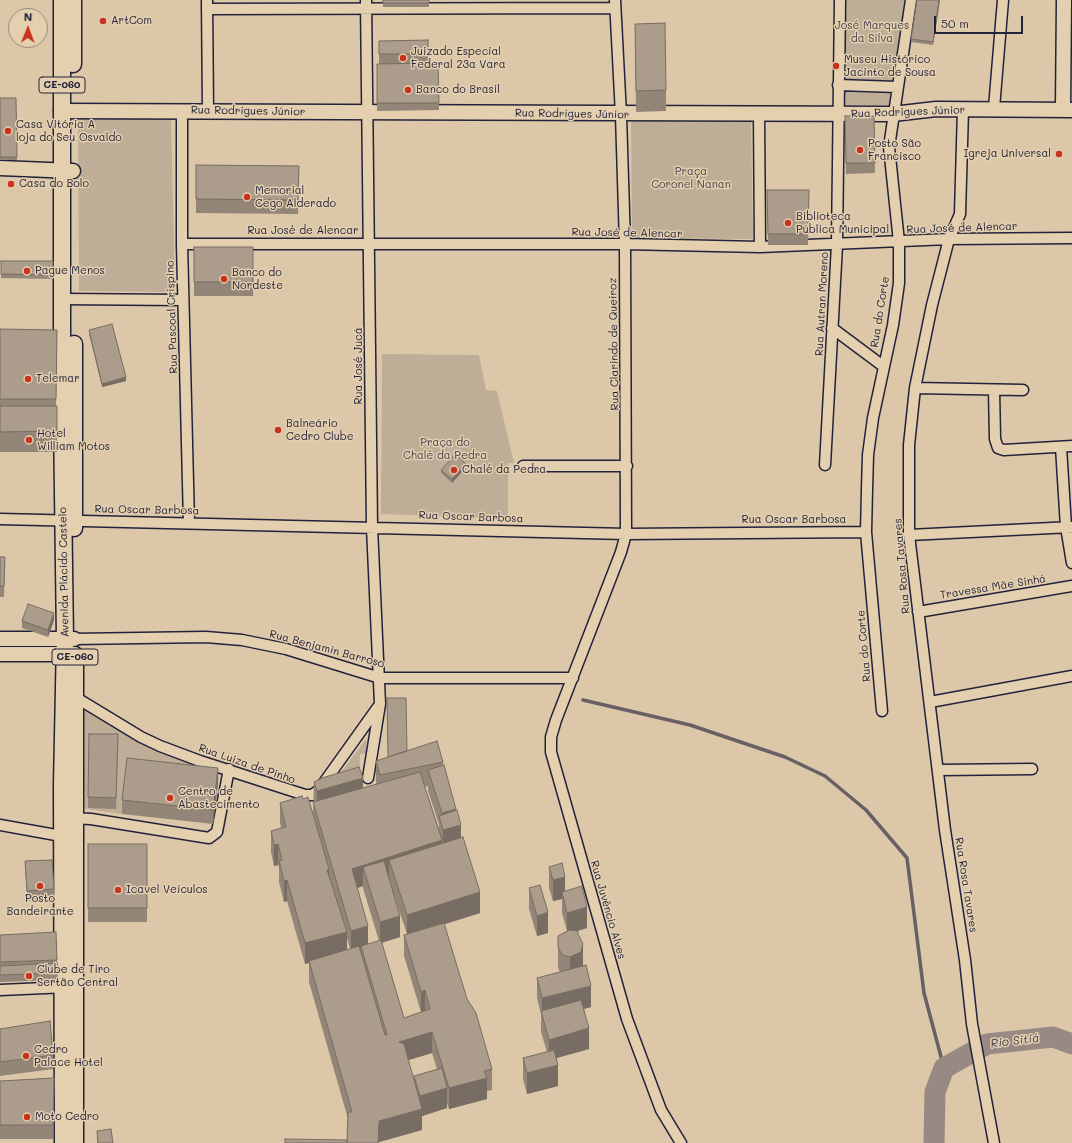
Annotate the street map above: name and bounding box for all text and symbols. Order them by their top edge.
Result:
north arrow [8,8,48,48]
scale bar [936,8,1025,34]
text: N [24,9,33,24]
place label: ArtCom [111,14,152,28]
text: 50 m [941,15,969,31]
marker: ArtCom [98,16,108,26]
park label: José Marques da Silva [835,19,909,45]
place label: Juizado Especial Federal 23a Vara [411,45,506,71]
marker: Juizado Especial Federal 23a Vara [398,53,408,63]
place label: Museu Histórico Jacinto de Sousa [844,53,936,79]
marker: Museu Histórico Jacinto de Sousa [831,61,841,71]
road number: CE-060 [39,77,85,93]
place label: Banco do Brasil [416,83,500,97]
marker: Banco do Brasil [403,85,413,95]
street label: Rua Rodrigues Júnior [191,103,305,119]
street label: Rua Rodrigues Júnior [851,103,965,121]
street label: Rua Rodrigues Júnior [515,106,629,122]
place label: Casa Vitória A loja do Seu Osvaldo [16,118,122,144]
marker: Casa Vitória A loja do Seu Osvaldo [3,126,13,136]
place label: Posto São Francisco [868,137,921,163]
marker: Posto São Francisco [855,145,865,155]
place label: Igreja Universal [963,147,1051,161]
marker: Igreja Universal [1054,149,1064,159]
park label: Praça Coronel Nanan [651,165,731,191]
place label: Casa do Bolo [19,177,89,191]
marker: Casa do Bolo [6,179,16,189]
place label: Memorial Cego Alderado [255,184,336,210]
marker: Memorial Cego Alderado [242,192,252,202]
place label: Biblioteca Pública Municipal [796,210,889,236]
marker: Biblioteca Pública Municipal [783,218,793,228]
street label: Rua José de Alencar [906,219,1018,237]
street label: Rua José de Alencar [247,224,359,238]
street label: Rua José de Alencar [571,225,683,241]
street label: Rua Autran Moreno [813,252,831,356]
street label: Rua Pascoal Crispino [163,260,181,374]
place label: Pague Menos [35,264,105,278]
marker: Pague Menos [22,266,32,276]
place label: Banco do Nordeste [232,266,283,292]
marker: Banco do Nordeste [219,274,229,284]
street label: Rua do Corte [868,275,892,349]
street label: Rua Clarindo de Queiroz [606,277,622,411]
street label: Rua José Jucá [352,327,366,405]
place label: Telemar [36,372,80,386]
marker: Telemar [23,374,33,384]
place label: Balneário Cedro Clube [286,417,354,443]
marker: Balneário Cedro Clube [273,425,283,435]
place label: Hotel William Motos [37,427,110,453]
marker: Hotel William Motos [24,435,34,445]
park label: Praça do Chalé da Pedra [403,436,487,462]
place label: Chalé da Pedra [462,463,546,477]
marker: Chalé da Pedra [449,465,459,475]
street label: Rua Oscar Barbosa [94,502,200,518]
street label: Avenida Plácido Castelo [56,507,72,637]
street label: Rua Oscar Barbosa [418,509,524,525]
street label: Rua Oscar Barbosa [742,513,846,527]
street label: Rua Rosa Tavares [891,518,913,614]
street label: Travessa Mãe Sinhá [939,572,1047,602]
street label: Rua do Corte [854,610,874,682]
street label: Rua Benjamin Barroso [268,627,386,671]
road number: CE-060 [52,649,98,665]
street label: Rua Luiza de Pinho [197,741,297,787]
place label: Centro de Abastecimento [178,785,259,811]
marker: Centro de Abastecimento [165,793,175,803]
street label: Rua Rosa Tavares [952,837,980,933]
street label: Rua Juvêncio Alves [588,859,628,961]
marker: Posto Bandeirante [35,881,45,891]
place label: Icavel Veículos [126,883,207,897]
marker: Icavel Veículos [113,885,123,895]
place label: Posto Bandeirante [6,892,74,918]
place label: Clube de Tiro Sertão Central [37,963,118,989]
marker: Clube de Tiro Sertão Central [24,971,34,981]
water label: Rio Sitiá [990,1031,1040,1051]
place label: Cedro Palace Hotel [34,1043,103,1069]
marker: Cedro Palace Hotel [21,1051,31,1061]
place label: Moto Cedro [35,1110,99,1124]
marker: Moto Cedro [22,1112,32,1122]

